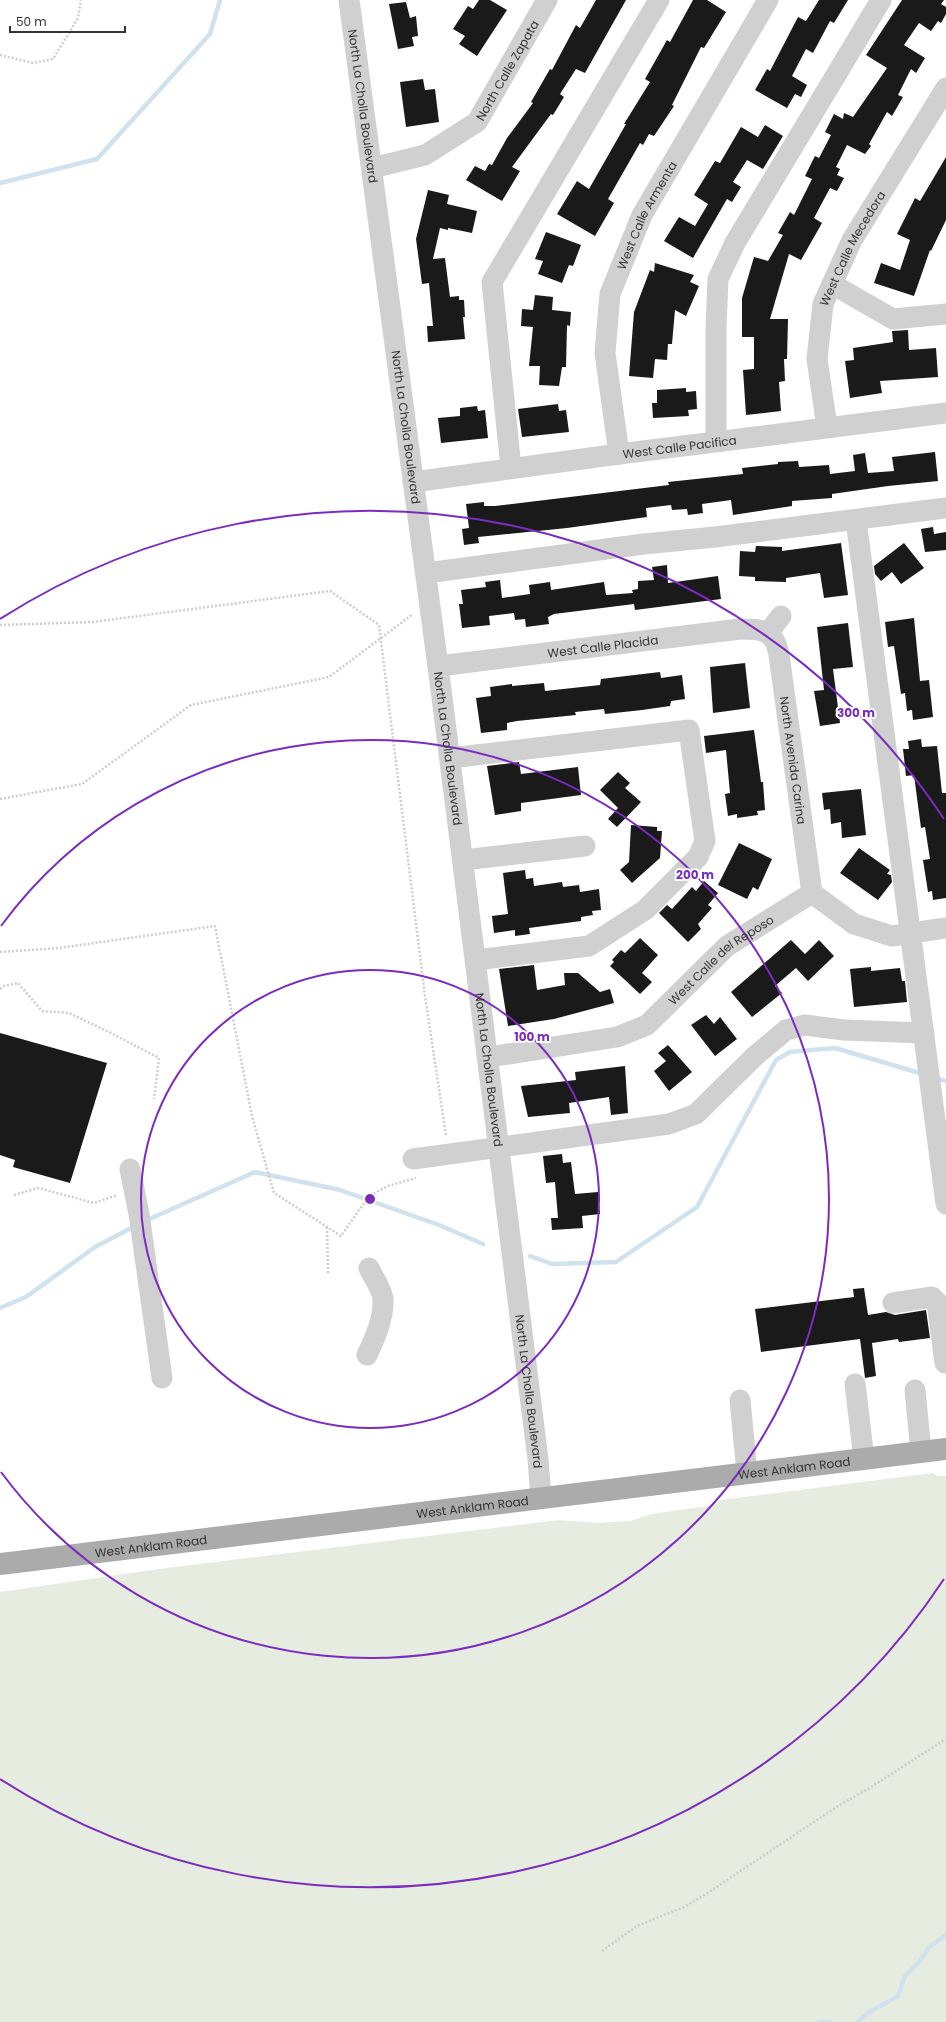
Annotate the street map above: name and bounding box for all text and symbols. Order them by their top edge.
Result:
scale bar [10,8,125,34]
text: 50 m [16,13,47,30]
street label: North Calle Zapata [471,17,542,123]
street label: North La Cholla Boulevard [345,28,382,184]
street label: West Calle Armenta [612,158,680,272]
street label: West Calle Mecedora [815,187,889,308]
street label: North La Cholla Boulevard [388,349,425,505]
street label: West Calle Pacifica [622,431,738,462]
street label: West Calle Placida [546,631,659,661]
street label: North La Cholla Boulevard [430,670,467,826]
street label: North Avenida Carina [776,695,811,825]
text: 300 m [837,704,875,721]
text: 200 m [676,866,714,883]
street label: West Calle del Reposo [664,910,777,1008]
street label: North La Cholla Boulevard [471,992,508,1148]
text: 100 m [514,1028,550,1045]
centre of rings [363,1192,377,1206]
street label: North La Cholla Boulevard [512,1313,547,1469]
street label: West Anklam Road [737,1452,851,1483]
street label: West Anklam Road [415,1491,530,1522]
street label: West Anklam Road [94,1530,208,1561]

